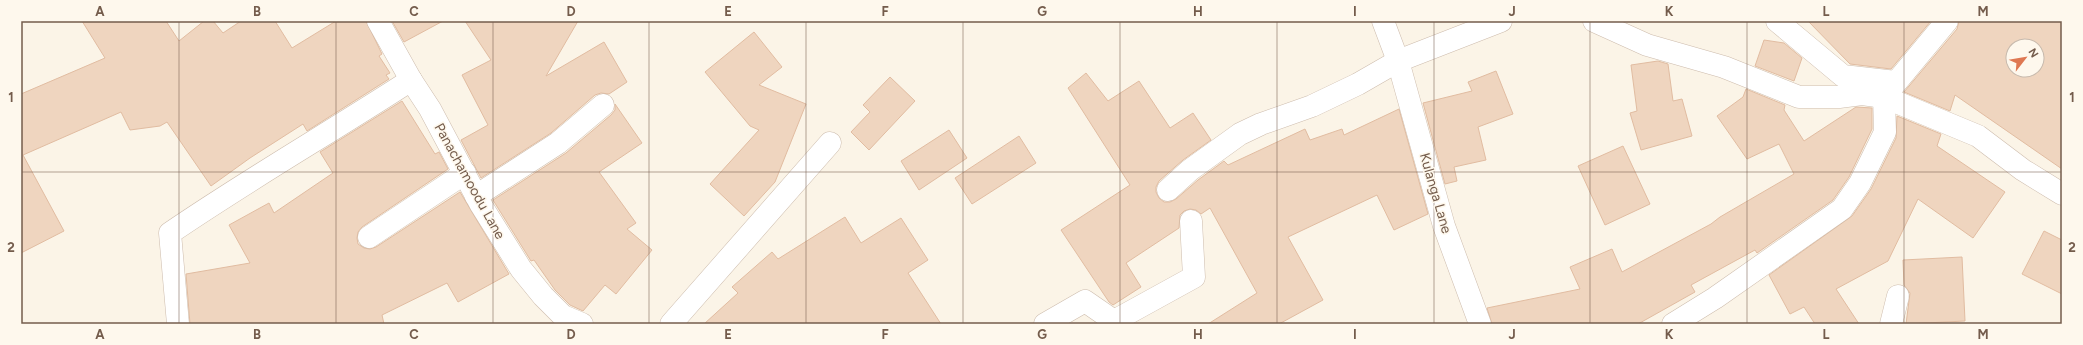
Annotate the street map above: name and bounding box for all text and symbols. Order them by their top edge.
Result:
text: A [95,4,105,19]
text: B [253,4,261,19]
text: C [409,4,419,19]
text: D [566,4,576,19]
text: E [724,4,732,19]
text: F [881,4,889,19]
text: G [1037,4,1047,19]
text: H [1193,4,1203,19]
text: I [1353,4,1357,19]
text: J [1508,4,1516,19]
text: K [1665,4,1674,19]
text: L [1823,4,1830,19]
text: M [1977,4,1989,19]
north arrow [2005,38,2045,78]
text: N [2025,46,2041,60]
text: 1 [8,90,14,105]
text: 1 [2069,90,2075,105]
street label: Panachamoodu Lane [431,120,509,243]
street label: Kulanga Lane [1416,151,1455,236]
text: 2 [7,240,15,255]
text: 2 [2068,240,2076,255]
text: A [95,327,105,342]
text: B [253,327,261,342]
text: C [409,327,419,342]
text: D [566,327,576,342]
text: E [724,327,732,342]
text: F [881,327,889,342]
text: G [1037,327,1047,342]
text: H [1193,327,1203,342]
text: I [1353,327,1357,342]
text: J [1508,327,1516,342]
text: K [1665,327,1674,342]
text: L [1823,327,1830,342]
text: M [1977,327,1989,342]

